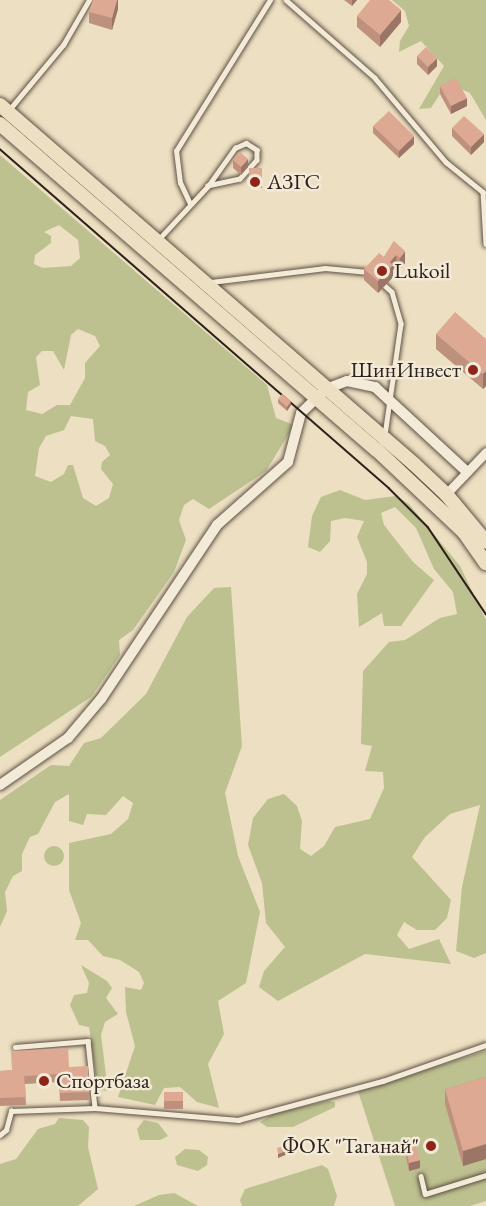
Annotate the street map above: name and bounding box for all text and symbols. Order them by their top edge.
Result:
place label: АЗГС [267,169,320,195]
marker: АЗГС [248,175,262,189]
place label: Lukoil [394,258,450,284]
marker: Lukoil [375,264,389,278]
place label: ШинИнвест [350,357,461,383]
marker: ШинИнвест [466,363,480,377]
place label: Спортбаза [56,1068,150,1094]
marker: Спортбаза [37,1074,51,1088]
place label: ФОК "Таганай" [282,1133,419,1159]
marker: ФОК "Таганай" [424,1139,438,1153]

